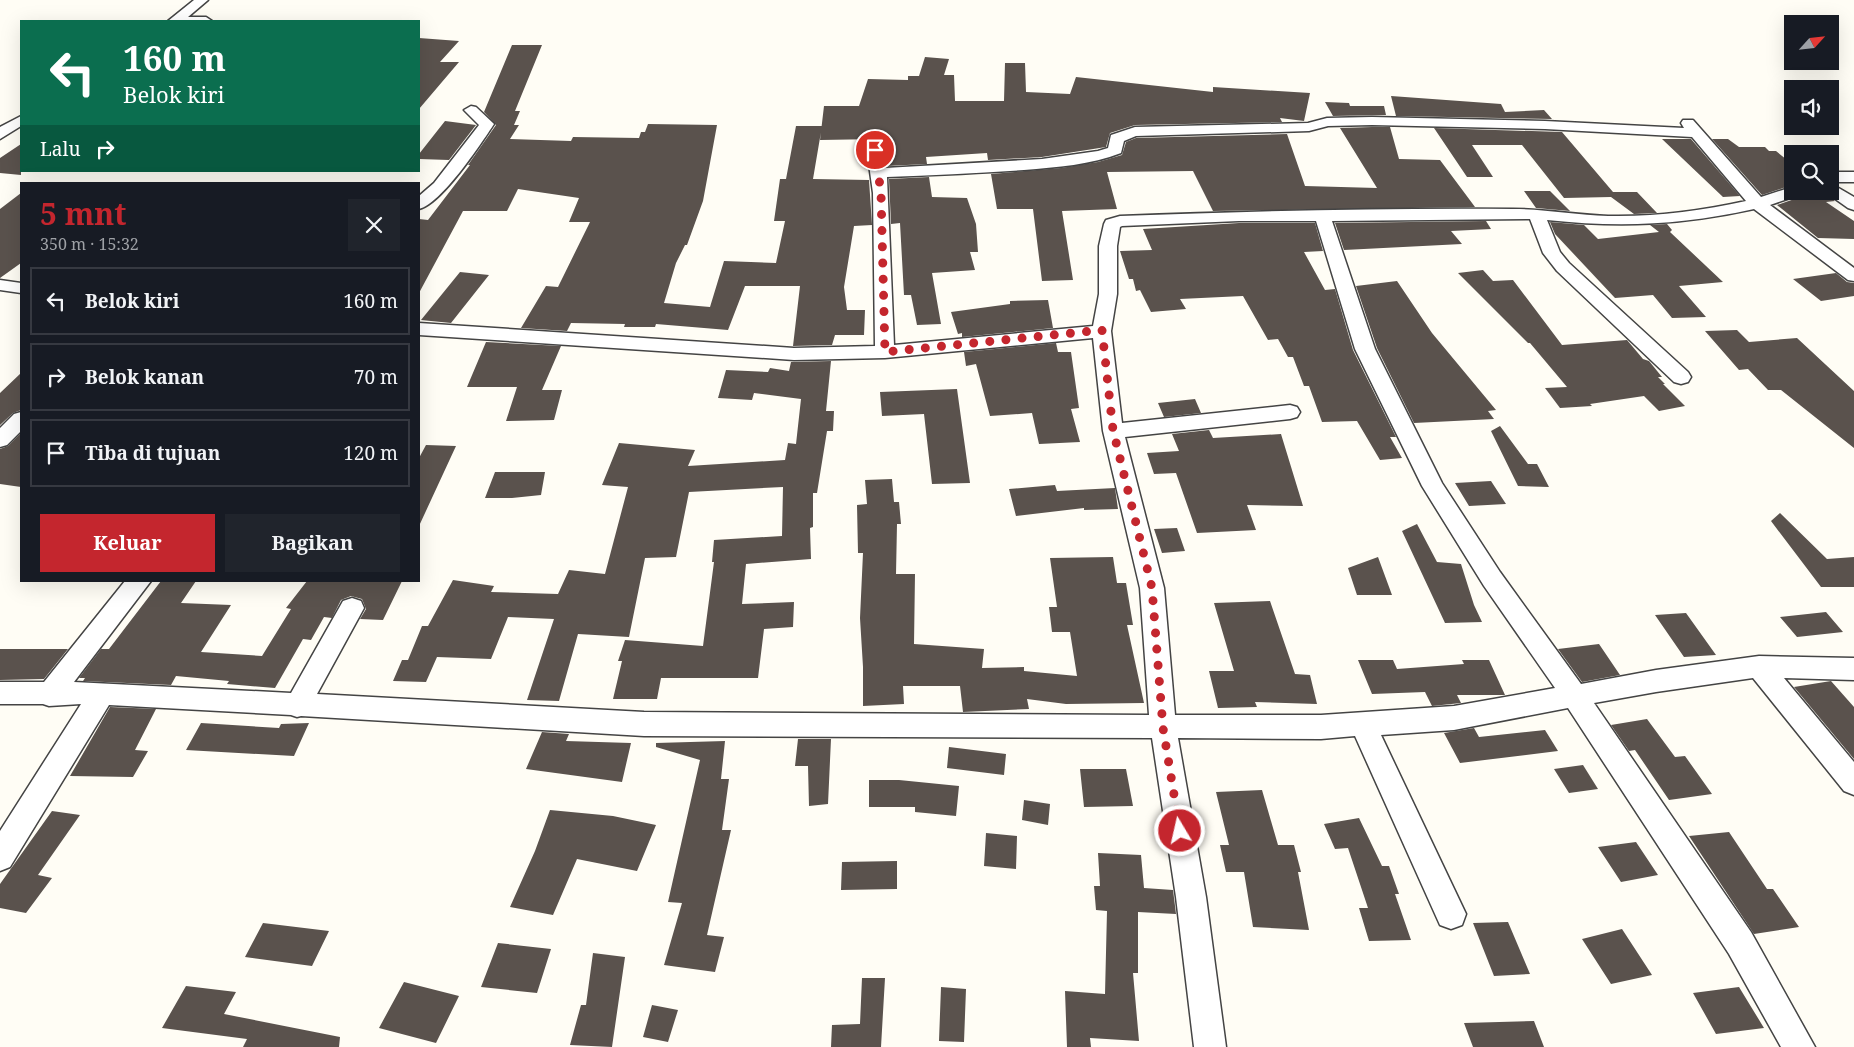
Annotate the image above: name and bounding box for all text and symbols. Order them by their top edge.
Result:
north arrow [1784,15,1839,70]
map controls [1784,15,1839,200]
text: 160 m [123,34,226,81]
icon: left [40,40,105,105]
text: Belok kiri [123,79,225,109]
button: sound [1784,80,1839,135]
pin [854,129,896,171]
icon: right [91,135,119,163]
text: Lalu [40,136,81,162]
icon: arrive [861,136,889,164]
button: search [1784,145,1839,200]
text: 5 mnt [40,193,127,234]
button: close [348,199,400,251]
text: 350 m · 15:32 [40,233,139,255]
icon: left [42,287,70,315]
text: Belok kiri [85,288,179,314]
text: 160 m [343,288,398,314]
icon: right [42,363,70,391]
text: Belok kanan [85,364,204,390]
text: 70 m [354,364,398,390]
icon: arrive [42,439,70,467]
text: Tiba di tujuan [85,440,220,466]
text: 120 m [343,440,398,466]
button: Keluar [40,514,215,572]
button: Bagikan [225,514,400,572]
position arrow [1153,804,1205,856]

